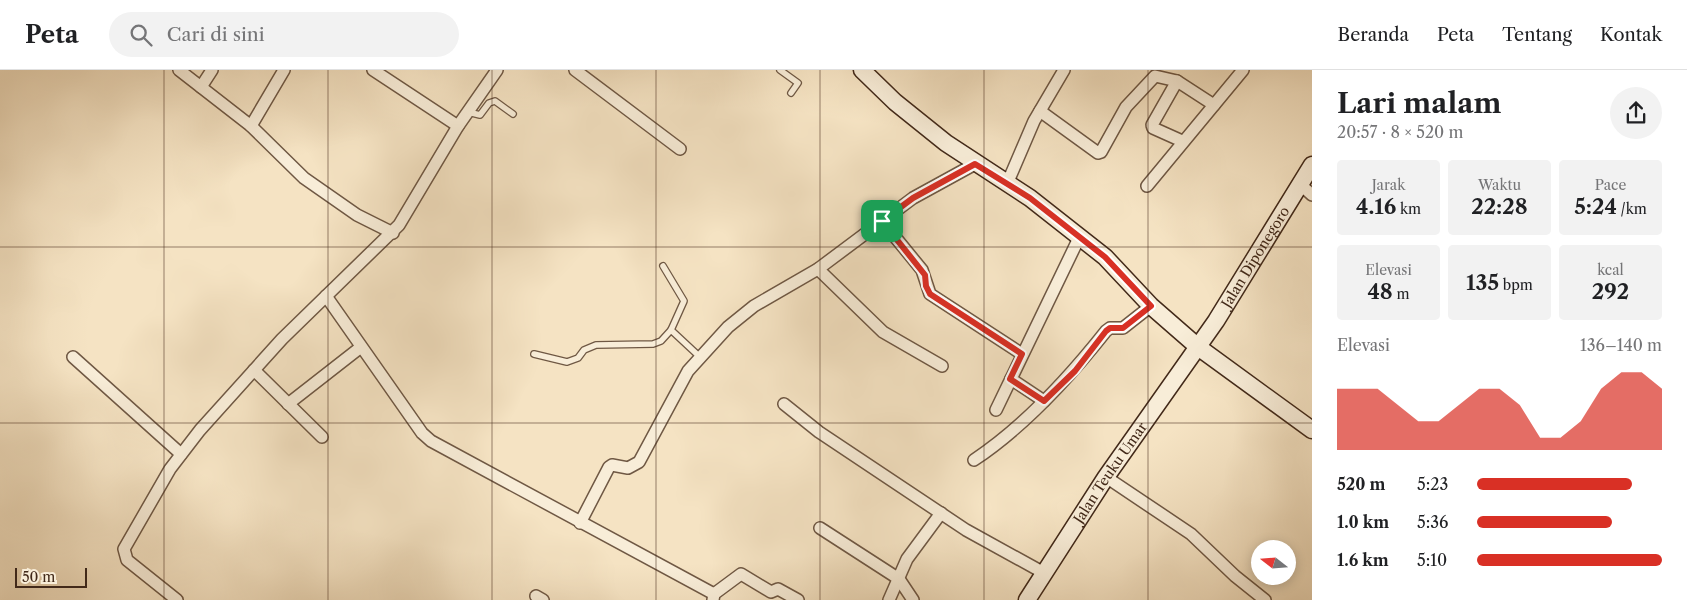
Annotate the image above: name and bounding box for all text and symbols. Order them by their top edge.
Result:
search box [109,12,459,57]
text: Peta [25,20,79,49]
icon: search [127,21,155,49]
text: Cari di sini [167,23,264,46]
text: Beranda [1338,24,1409,46]
text: Peta [1437,24,1474,46]
text: Tentang [1502,24,1572,46]
text: Kontak [1600,24,1662,46]
text: Lari malam [1337,86,1501,120]
button: share [1610,87,1662,139]
text: 20:57 · 8 × 520 m [1337,122,1463,142]
text: Jarak [1372,176,1405,194]
text: Waktu [1478,176,1521,194]
text: Pace [1595,176,1626,194]
text: 4.16 [1356,194,1396,219]
text: 22:28 [1471,194,1528,219]
text: 5:24 [1574,194,1617,219]
pin [861,200,903,242]
text: km [1396,200,1421,218]
text: /km [1617,200,1647,218]
street label: Jalan Diponegoro [1216,203,1293,313]
icon: arrive [868,207,896,235]
text: Elevasi [1365,261,1412,279]
text: kcal [1597,261,1624,279]
text: 135 [1466,270,1499,295]
text: bpm [1499,276,1533,294]
text: 48 [1367,279,1393,304]
text: 292 [1592,279,1629,304]
text: m [1393,285,1410,303]
text: Elevasi [1337,335,1390,355]
text: 136–140 m [1580,335,1662,355]
street label: Jalan Teuku Umar [1068,418,1151,529]
text: 520 m [1337,474,1385,494]
text: 5:23 [1417,474,1448,494]
text: 1.0 km [1337,512,1389,532]
text: 5:36 [1417,512,1448,532]
north arrow [1251,540,1296,585]
map controls [1251,540,1296,585]
text: 1.6 km [1337,550,1389,570]
text: 5:10 [1417,550,1447,570]
scale bar [15,565,88,588]
text: 50 m [22,568,55,586]

